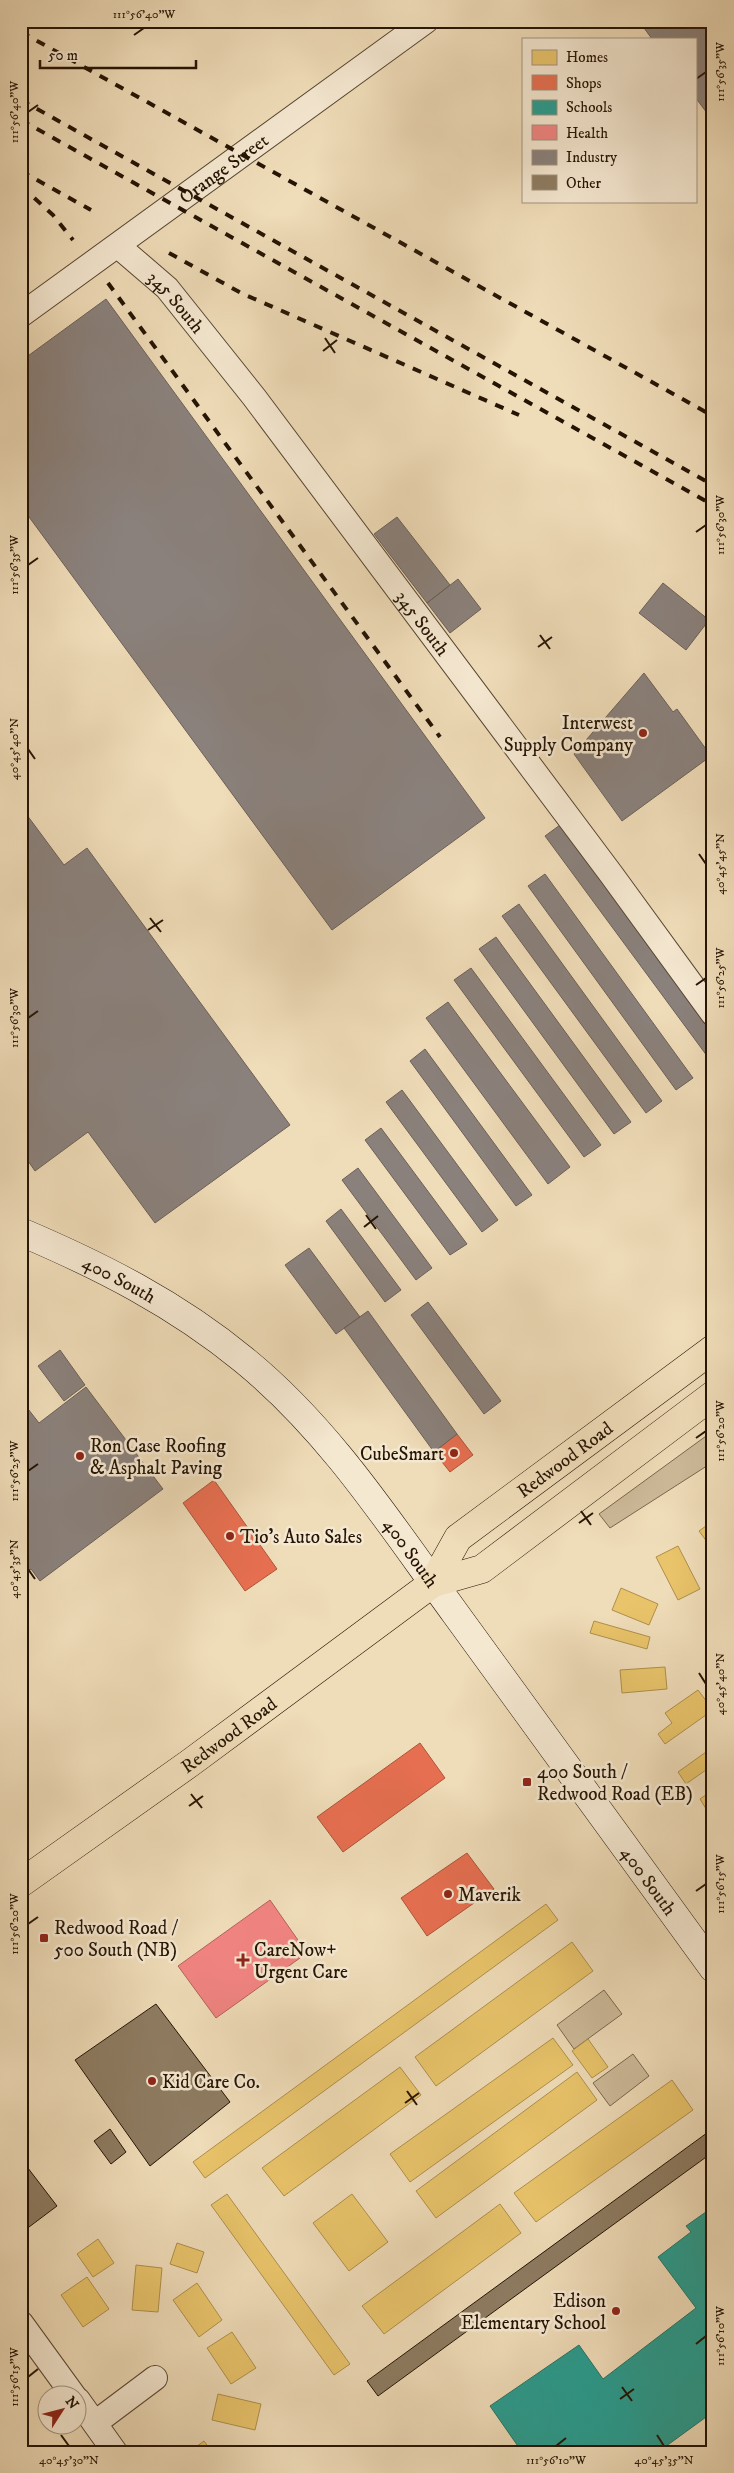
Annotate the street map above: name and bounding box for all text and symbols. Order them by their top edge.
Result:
text: 111°56'40"W [113,7,176,22]
scale bar [40,38,196,70]
legend [522,38,696,202]
text: 111°56'35"W [713,41,728,102]
text: 50 m [48,46,78,65]
text: Homes [566,48,608,67]
text: Shops [566,74,602,93]
text: 111°56'40"W [7,80,22,143]
text: Schools [566,98,612,117]
text: Health [566,124,608,143]
street label: Orange Street [175,129,273,209]
text: Industry [566,148,618,167]
text: Other [566,174,601,193]
street label: 345 South [142,266,209,339]
text: 111°56'30"W [713,494,728,555]
text: 111°56'35"W [7,534,22,595]
street label: 345 South [390,586,454,661]
place label: Interwest Supply Company [504,712,634,757]
text: 40°45'40"N [7,718,22,780]
marker: Interwest Supply Company [637,727,649,739]
text: 40°45'45"N [713,833,728,895]
text: 111°56'25"W [713,946,728,1009]
text: 111°56'30"W [7,987,22,1048]
street label: 400 South [78,1251,160,1309]
text: 111°56'20"W [713,1399,728,1462]
street label: Redwood Road [513,1417,618,1503]
place label: Ron Case Roofing & Asphalt Paving [90,1435,226,1480]
text: 111°56'25"W [7,1439,22,1502]
place label: CubeSmart [360,1443,444,1466]
marker: CubeSmart [448,1447,460,1459]
marker: Ron Case Roofing & Asphalt Paving [74,1450,86,1462]
street label: 400 South [378,1514,443,1593]
place label: Tio's Auto Sales [240,1526,362,1549]
marker: Tio's Auto Sales [224,1530,236,1542]
text: 40°45'35"N [7,1539,22,1599]
text: 40°45'40"N [713,1653,728,1715]
street label: Redwood Road [177,1692,282,1779]
place label: 400 South / Redwood Road (EB) [537,1761,693,1806]
marker: 400 South / Redwood Road (EB) [521,1776,533,1788]
street label: 400 South [615,1842,681,1920]
text: 111°56'15"W [713,1853,728,1914]
place label: Maverik [458,1884,522,1907]
marker: Maverik [442,1888,454,1900]
text: 111°56'20"W [7,1892,22,1955]
place label: Redwood Road / 500 South (NB) [54,1917,178,1962]
marker: Redwood Road / 500 South (NB) [38,1932,50,1944]
place label: CareNow+ Urgent Care [254,1939,348,1984]
marker: CareNow+ Urgent Care [236,1953,250,1967]
place label: Kid Care Co. [162,2071,260,2094]
marker: Kid Care Co. [146,2075,158,2087]
place label: Edison Elementary School [461,2290,606,2335]
marker: Edison Elementary School [610,2305,622,2317]
text: 111°56'10"W [713,2305,728,2366]
text: 111°56'15"W [7,2346,22,2407]
north arrow [38,2386,88,2436]
text: N [61,2393,83,2413]
text: 40°45'30"N [39,2453,99,2468]
text: 111°56'10"W [526,2453,587,2468]
text: 40°45'35"N [634,2453,694,2468]

